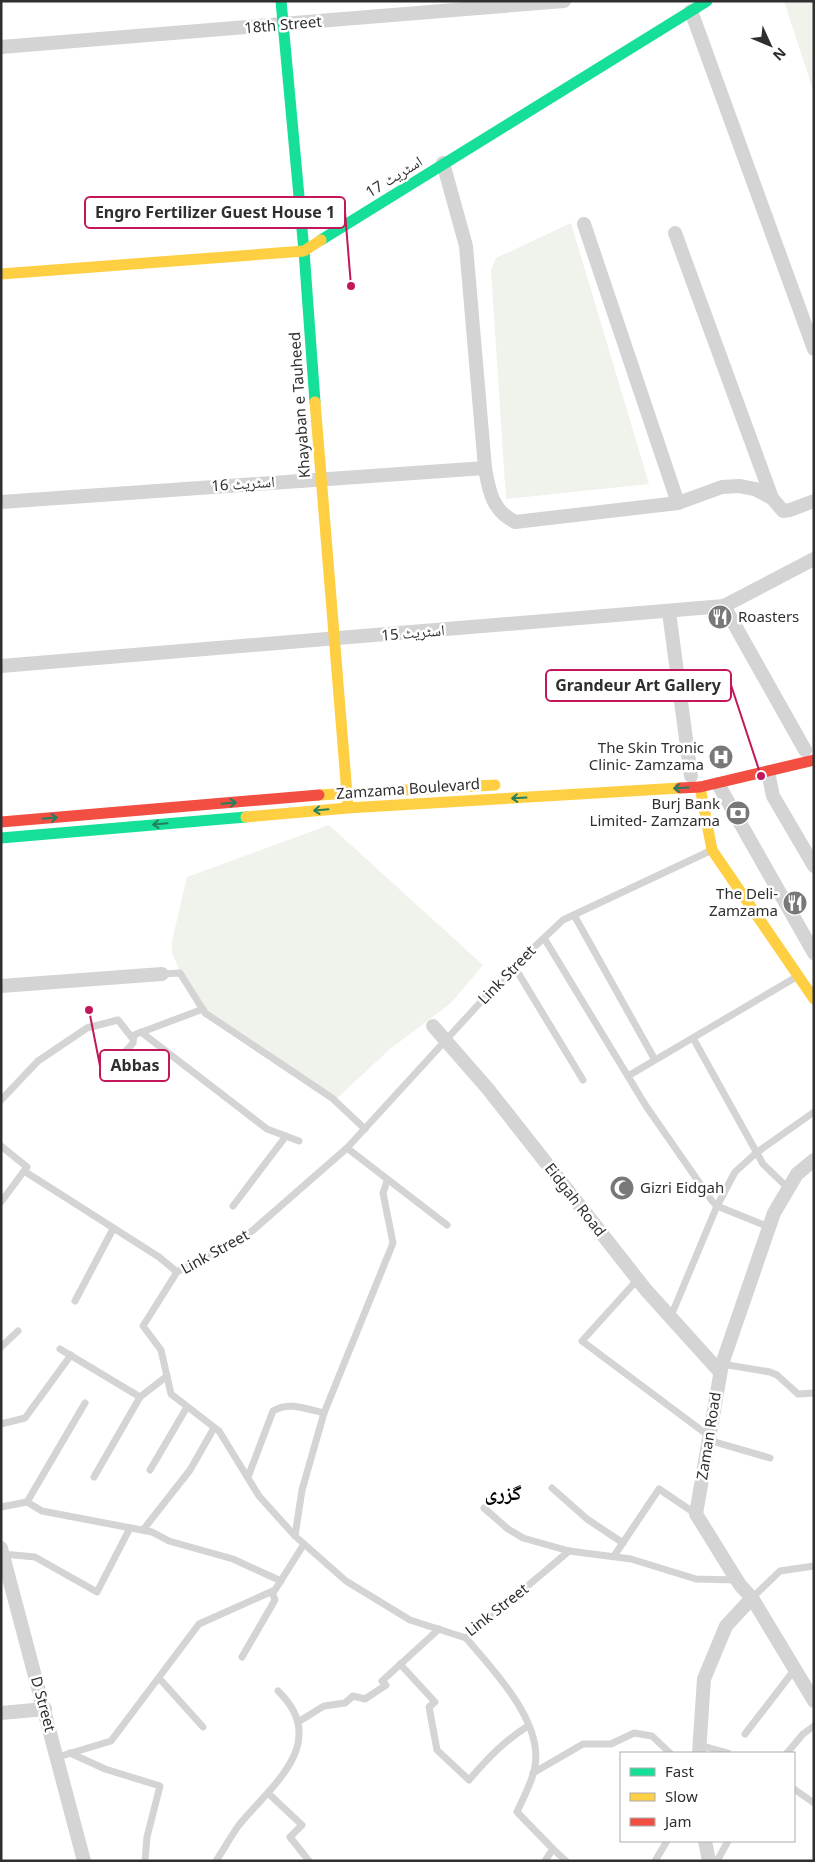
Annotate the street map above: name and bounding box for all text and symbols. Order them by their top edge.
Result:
street label: 18th Street [243,11,323,37]
north arrow [745,20,795,70]
text: N [769,44,791,65]
street label: اسٹریٹ 17 [361,151,426,201]
callout: Engro Fertilizer Guest House 1 [85,197,345,228]
text: Engro Fertilizer Guest House 1 [95,201,335,223]
street label: Khayaban e Tauheed [284,331,314,479]
street label: اسٹریٹ 16 [211,471,275,495]
restaurant icon: Roasters [707,604,733,630]
place label: Roasters [738,606,799,626]
street label: اسٹریٹ 15 [380,619,445,645]
callout: Grandeur Art Gallery [546,670,731,701]
text: Grandeur Art Gallery [555,674,722,696]
place label: The Skin Tronic Clinic- Zamzama [589,737,704,774]
hospital icon: The Skin Tronic Clinic- Zamzama [708,744,734,770]
street label: Zamzama Boulevard [335,773,481,803]
one-way arrow [673,784,689,793]
one-way arrow [511,793,527,802]
place label: Burj Bank Limited- Zamzama [590,793,720,830]
one-way arrow [221,798,237,807]
bank icon: Burj Bank Limited- Zamzama [725,800,751,826]
one-way arrow [314,805,330,815]
one-way arrow [42,813,58,823]
one-way arrow [152,819,168,829]
place label: The Deli- Zamzama [709,883,778,920]
restaurant icon: The Deli- Zamzama [782,890,808,916]
street label: Link Street [473,940,540,1008]
callout: Abbas [100,1050,169,1081]
text: Abbas [111,1054,159,1076]
street label: Eidgah Road [541,1158,611,1240]
mosque icon: Gizri Eidgah [609,1175,635,1201]
place label: Gizri Eidgah [640,1177,724,1197]
street label: Link Street [177,1224,253,1278]
street label: Zaman Road [691,1390,725,1481]
district label: گزری [484,1479,522,1506]
street label: Link Street [461,1578,532,1640]
street label: D Street [27,1674,61,1734]
legend [620,1752,795,1842]
text: Fast [665,1761,694,1781]
text: Slow [665,1786,698,1806]
text: Jam [663,1811,692,1831]

